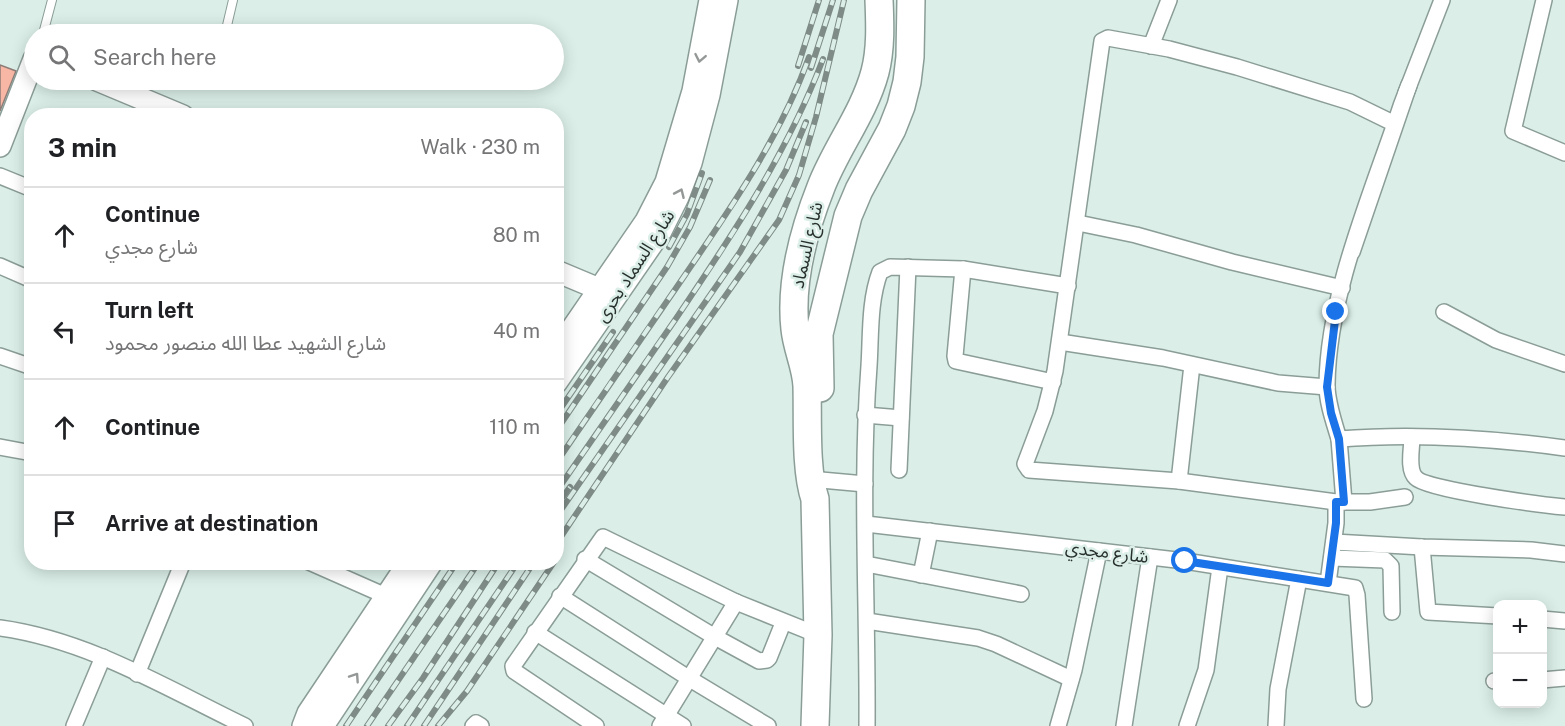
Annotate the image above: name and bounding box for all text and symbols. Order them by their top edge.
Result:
search box [24,24,564,90]
icon: search [45,41,78,74]
text: Search here [93,44,217,70]
one-way arrow [694,53,706,62]
text: 3 min [48,132,117,163]
text: Walk · 230 m [421,135,540,159]
one-way arrow [673,188,685,199]
street label: شارع السماد [786,200,831,291]
text: Continue [105,201,200,227]
street label: شارع السماد بحرى [591,206,682,328]
icon: ahead [48,219,81,252]
text: 80 m [493,223,540,247]
text: شارع مجدي [105,235,198,259]
text: Turn left [105,297,194,323]
route end [1322,298,1348,324]
icon: left [48,315,81,348]
text: 40 m [493,319,540,343]
text: شارع الشهيد عطا الله منصور محمود [105,331,386,355]
icon: ahead [48,411,81,444]
text: Continue [105,414,200,440]
text: 110 m [489,415,540,439]
icon: arrive [48,507,81,540]
text: Arrive at destination [105,510,318,536]
street label: شارع مجدي [1064,536,1150,571]
route start [1171,547,1197,573]
map controls [1493,600,1547,708]
button: + [1493,600,1547,654]
button: − [1493,654,1547,708]
one-way arrow [348,673,359,684]

